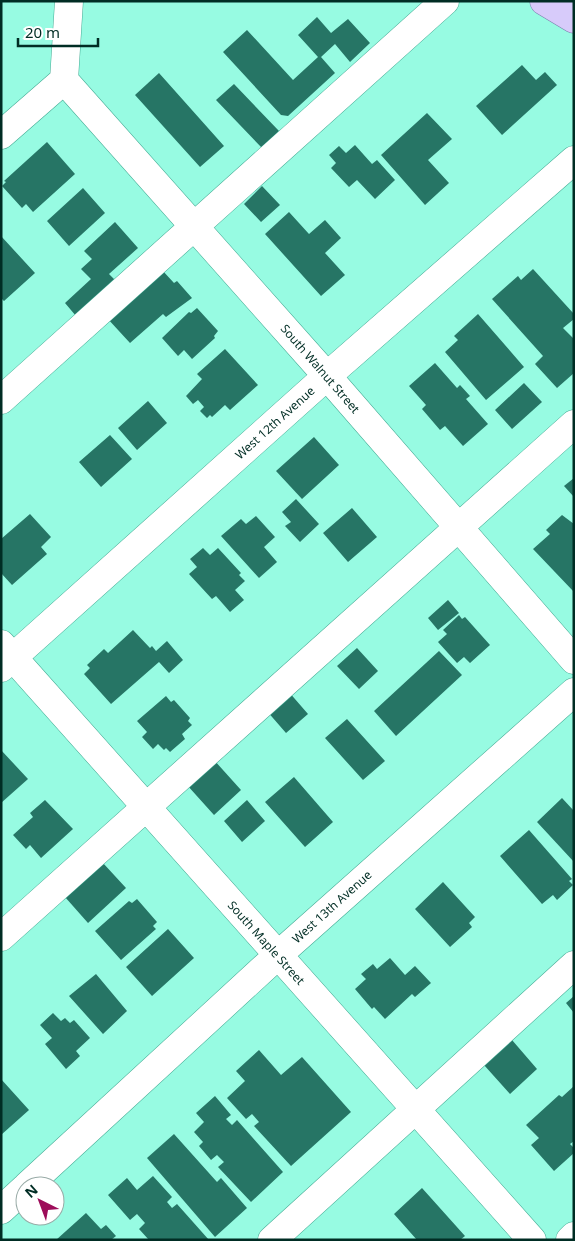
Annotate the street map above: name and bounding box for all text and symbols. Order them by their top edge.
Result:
scale bar [18,15,98,47]
text: 20 m [25,22,60,42]
street label: South Walnut Street [277,321,364,417]
street label: West 12th Avenue [231,382,318,463]
street label: West 13th Avenue [288,866,375,947]
street label: South Maple Street [224,897,309,989]
north arrow [15,1176,65,1226]
text: N [20,1180,42,1202]

